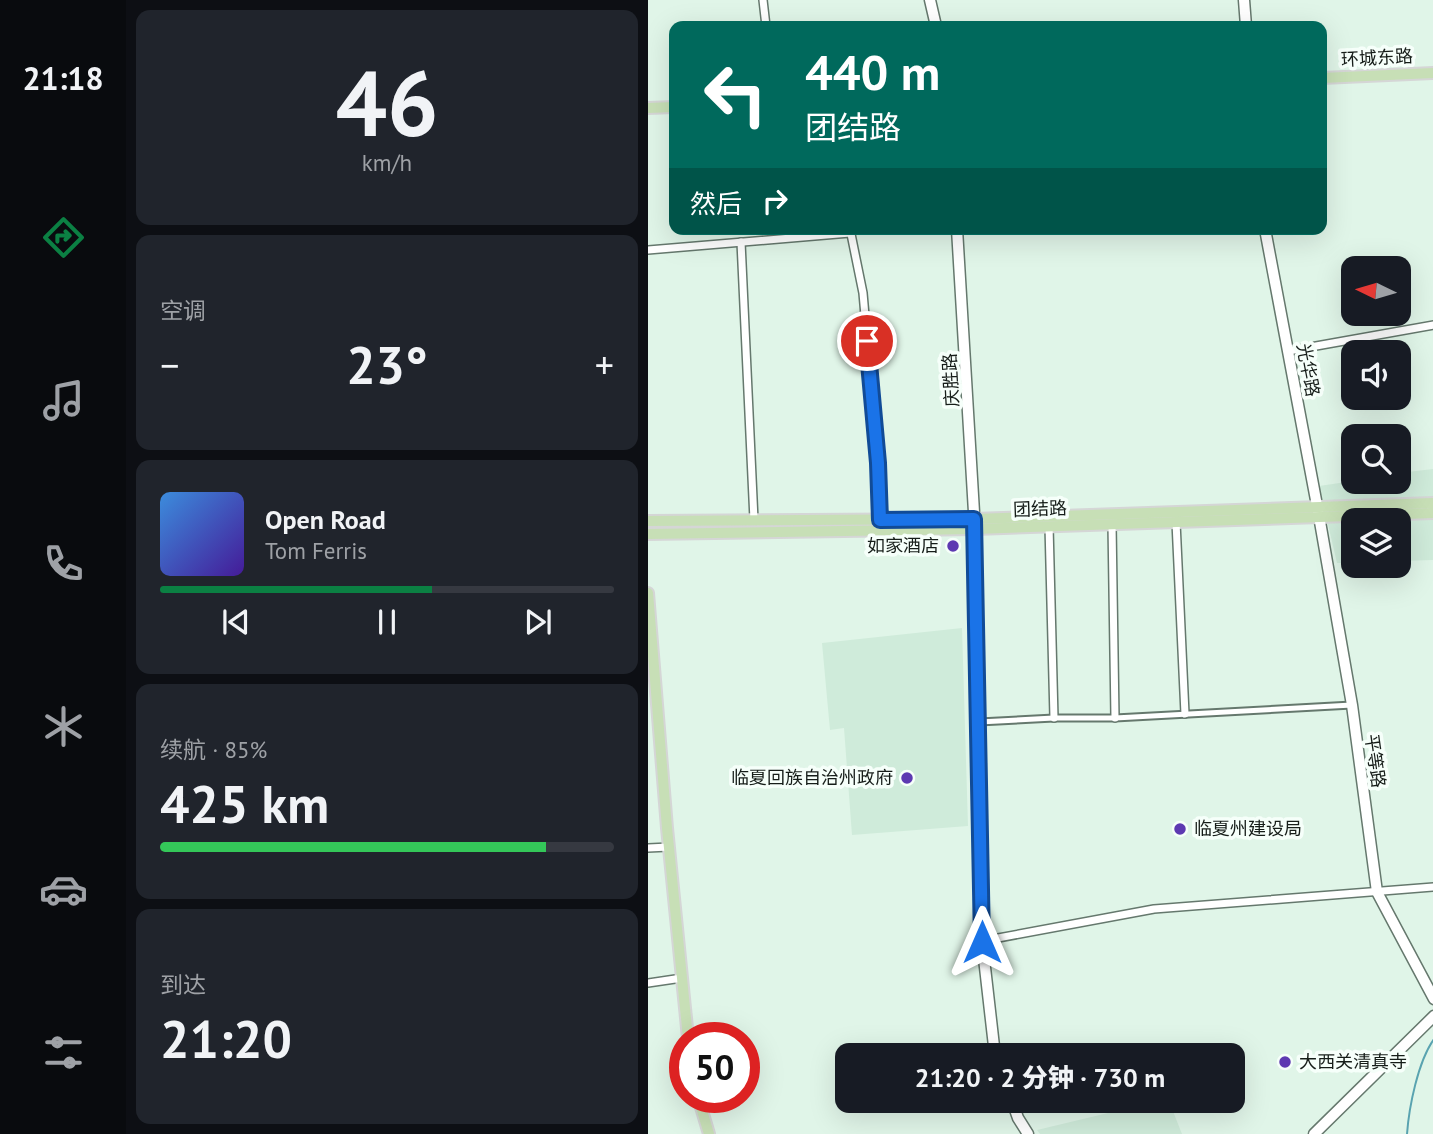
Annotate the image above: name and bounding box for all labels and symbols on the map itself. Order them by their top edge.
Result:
street label: 环城东路 [1340,44,1414,71]
north arrow [1341,256,1411,326]
pin [837,311,897,371]
street label: 光华路 [1292,341,1325,399]
street label: 庆胜路 [938,352,963,408]
street label: 团结路 [1013,496,1067,521]
place label: 如家酒店 [867,534,939,557]
marker: 如家酒店 [945,538,961,554]
street label: 平等路 [1360,733,1391,789]
place label: 临夏回族自治州政府 [731,766,893,789]
marker: 临夏回族自治州政府 [899,770,915,786]
place label: 临夏州建设局 [1194,817,1302,840]
marker: 临夏州建设局 [1172,821,1188,837]
position arrow [945,905,1019,979]
speed limit sign: 50 [669,1022,760,1113]
place label: 大西关清真寺 [1299,1050,1407,1073]
marker: 大西关清真寺 [1277,1054,1293,1070]

